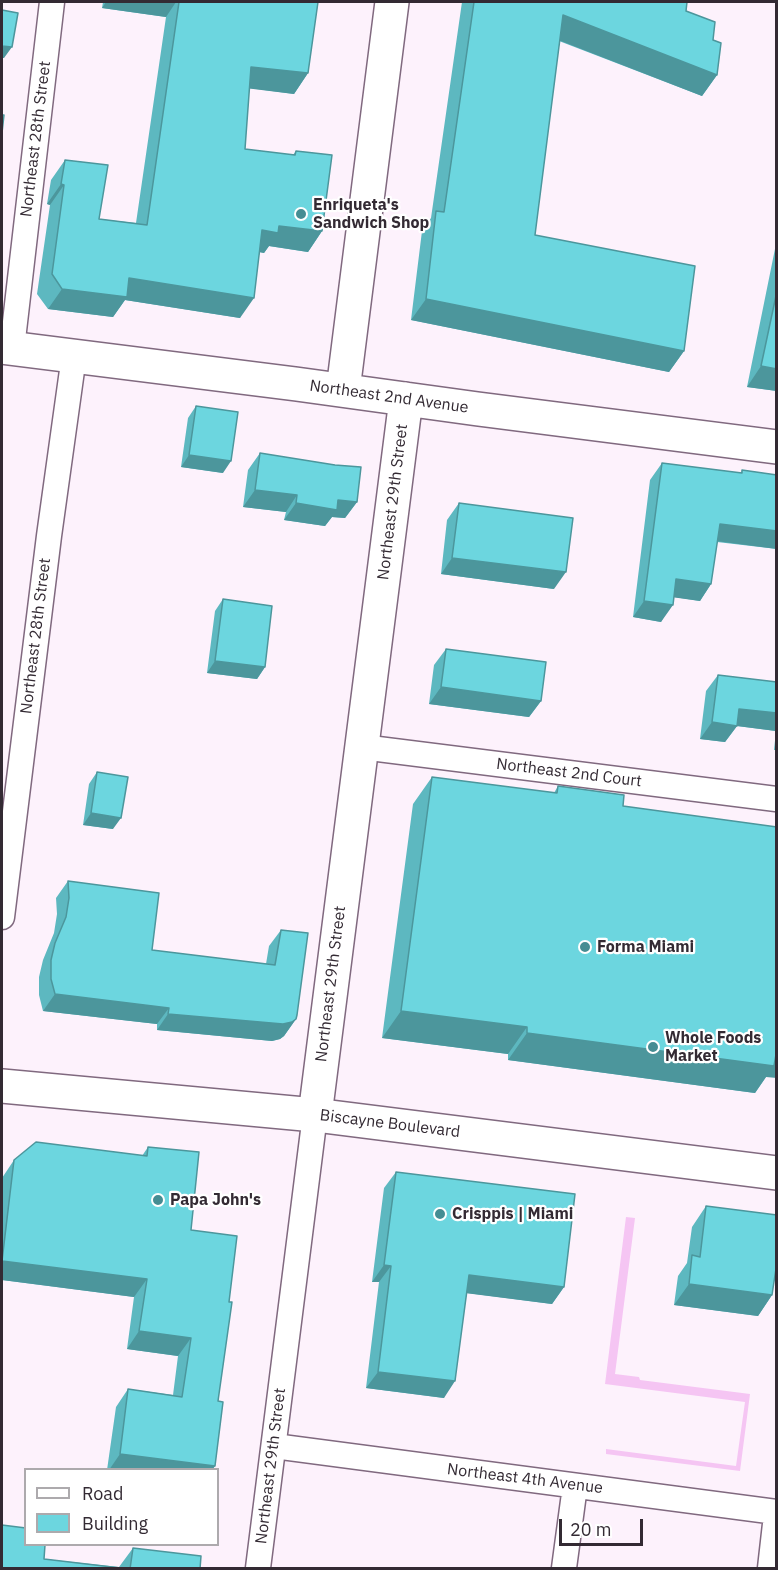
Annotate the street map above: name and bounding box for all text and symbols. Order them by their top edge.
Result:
street label: Northeast 28th Street [17,60,55,218]
place label: Enriqueta's Sandwich Shop [313,195,429,233]
marker: Enriqueta's Sandwich Shop [294,207,308,221]
street label: Northeast 2nd Avenue [308,376,470,418]
street label: Northeast 29th Street [374,423,412,581]
street label: Northeast 28th Street [17,557,55,715]
street label: Northeast 2nd Court [495,755,643,791]
street label: Northeast 29th Street [312,905,350,1063]
place label: Forma Miami [597,937,694,957]
marker: Forma Miami [578,940,592,954]
place label: Whole Foods Market [665,1028,761,1066]
marker: Whole Foods Market [646,1040,660,1054]
street label: Biscayne Boulevard [319,1106,461,1142]
place label: Papa John's [170,1190,261,1210]
marker: Papa John's [151,1193,165,1207]
place label: Crisppis | Miami [452,1204,573,1224]
marker: Crisppis | Miami [433,1207,447,1221]
street label: Northeast 29th Street [252,1387,290,1545]
street label: Northeast 4th Avenue [446,1460,604,1498]
legend [24,1468,219,1546]
text: Road [82,1482,123,1505]
scale bar [562,1507,646,1545]
text: Building [82,1512,148,1535]
text: 20 m [570,1518,612,1541]

